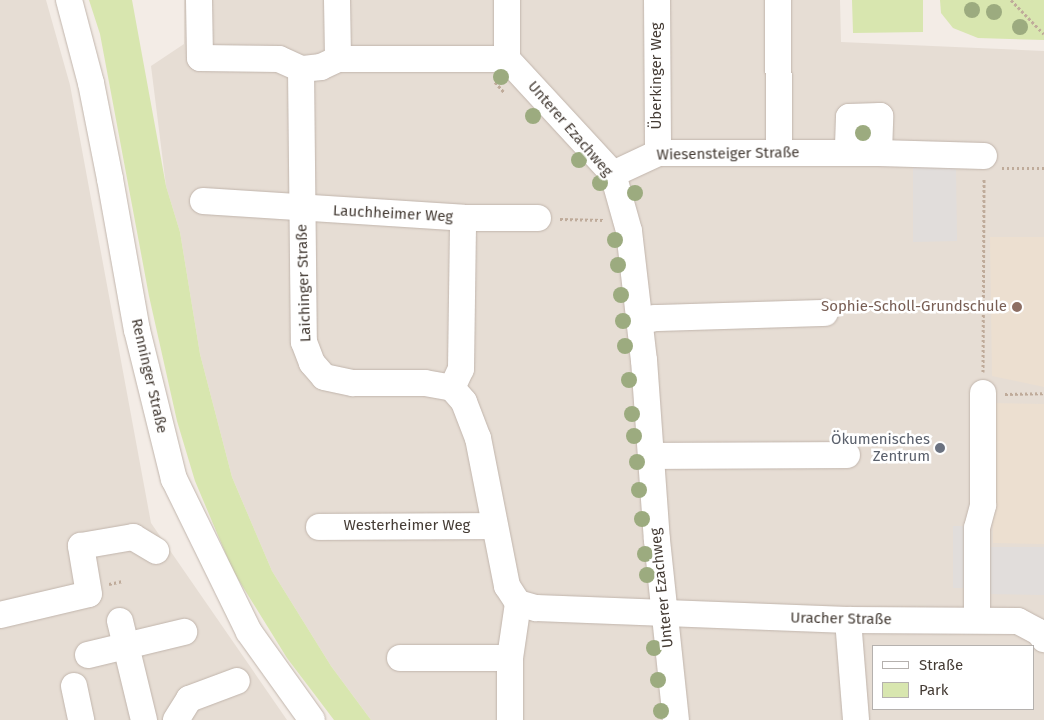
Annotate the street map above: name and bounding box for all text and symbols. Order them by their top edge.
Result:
street label: Überkinger Weg [648,22,666,130]
street label: Unterer Ezachweg [524,78,616,180]
street label: Wiesensteiger Straße [656,144,800,164]
street label: Lauchheimer Weg [332,202,454,226]
street label: Laichinger Straße [293,224,315,342]
place label: Sophie-Scholl-Grundschule [821,298,1007,316]
marker: Sophie-Scholl-Grundschule [1011,301,1023,313]
street label: Renninger Straße [127,317,171,435]
place label: Ökumenisches Zentrum [831,430,930,465]
marker: Ökumenisches Zentrum [934,442,946,454]
street label: Westerheimer Weg [344,517,470,535]
street label: Unterer Ezachweg [647,527,677,649]
street label: Uracher Straße [790,609,892,629]
legend [872,645,1034,710]
text: Straße [919,656,963,674]
text: Park [919,681,949,699]

